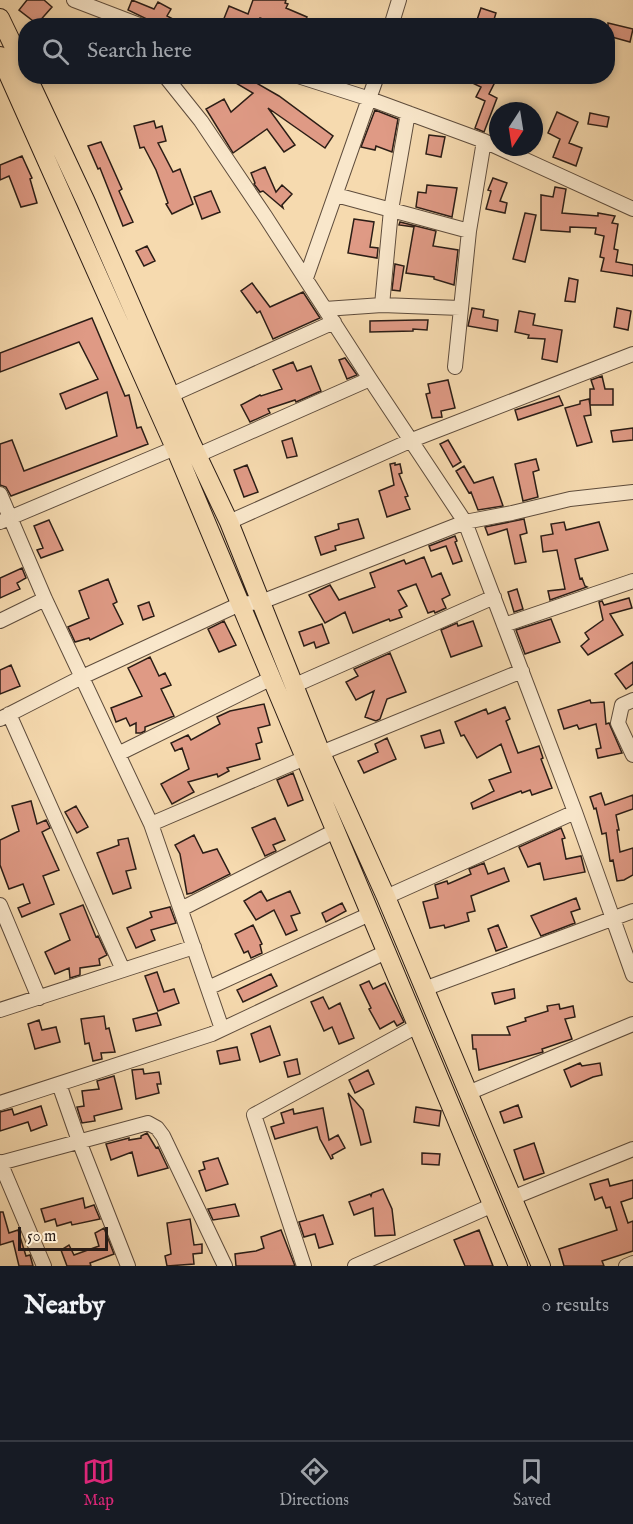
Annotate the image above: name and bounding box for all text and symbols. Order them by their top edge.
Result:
search box [18,18,615,84]
icon: search [39,35,72,68]
text: Search here [87,37,192,65]
north arrow [489,102,543,156]
scale bar [18,1224,108,1252]
text: 50 m [27,1227,56,1247]
text: Nearby [24,1289,105,1322]
text: 0 results [542,1293,609,1318]
tab: Map [82,1455,115,1511]
tab: Directions [279,1455,349,1511]
tab: Saved [513,1455,551,1511]

